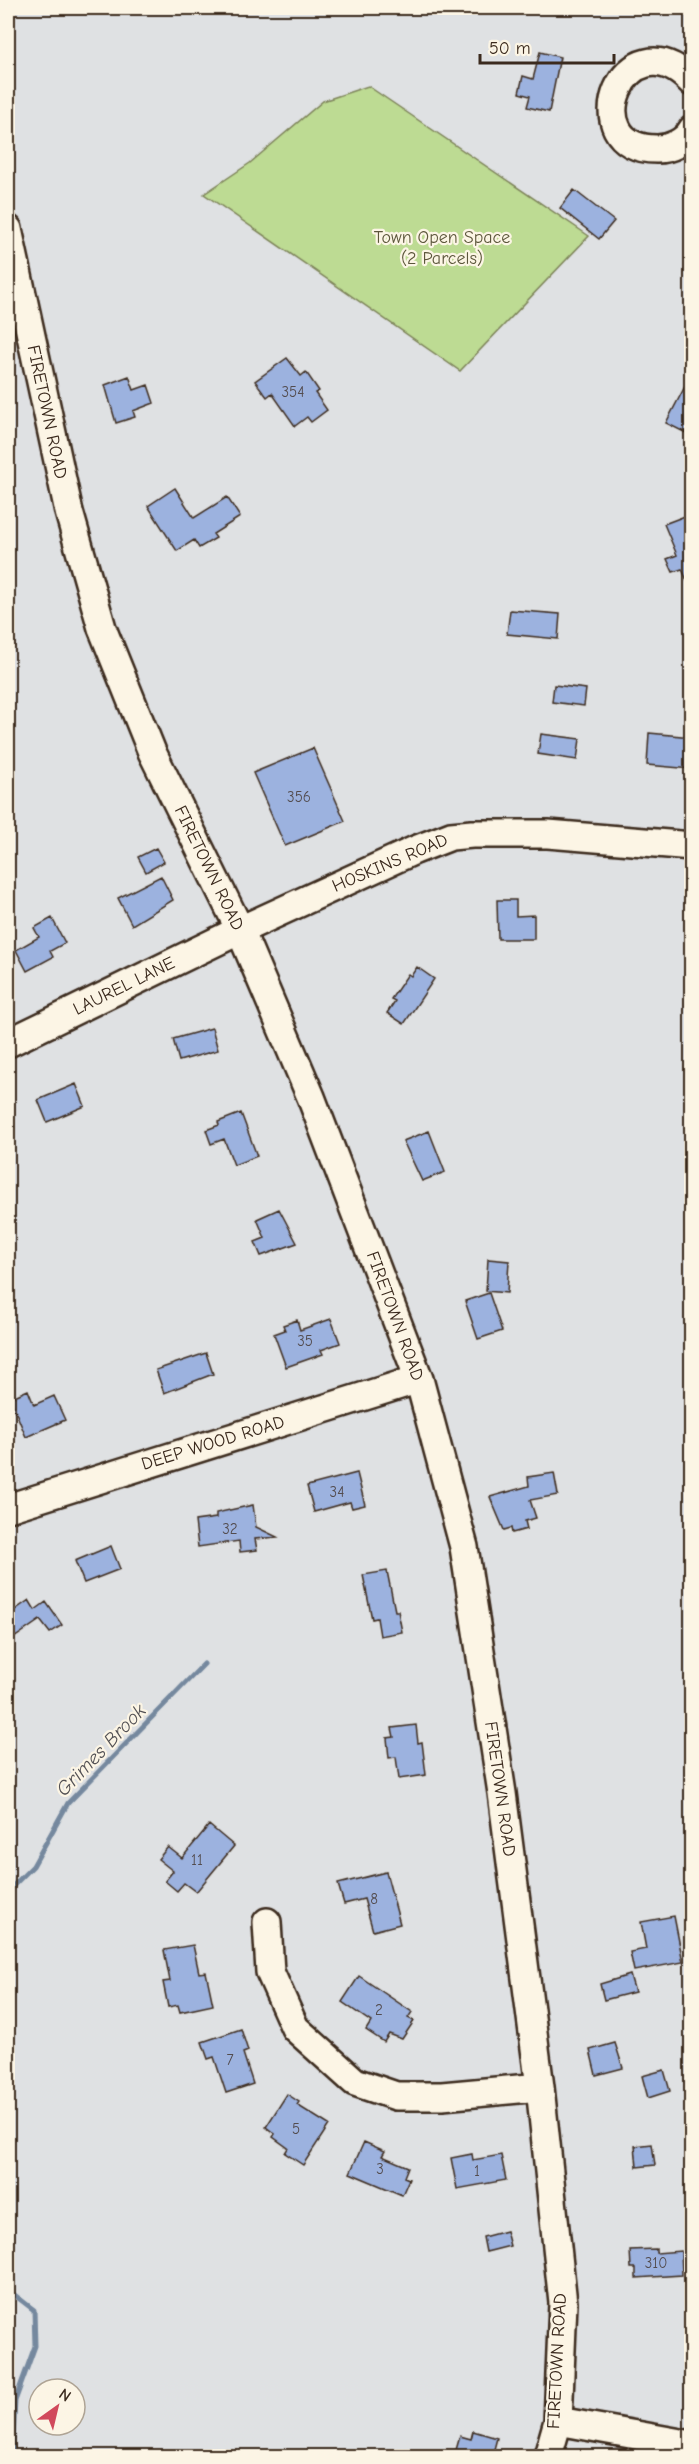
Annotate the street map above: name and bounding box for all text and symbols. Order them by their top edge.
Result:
scale bar [480,27,614,65]
text: 50 m [489,38,531,59]
park label: Town Open Space (2 Parcels) [374,227,510,269]
street label: FIRETOWN ROAD [23,343,71,481]
house number: 354 [282,383,304,401]
house number: 356 [287,788,311,806]
street label: FIRETOWN ROAD [170,802,248,934]
street label: HOSKINS ROAD [329,829,451,897]
street label: LAUREL LANE [70,952,178,1020]
street label: FIRETOWN ROAD [362,1248,428,1384]
house number: 35 [297,1332,313,1350]
street label: DEEP WOOD ROAD [139,1411,287,1475]
house number: 34 [330,1483,344,1501]
house number: 32 [222,1520,238,1538]
water label: Grimes Brook [51,1699,151,1801]
street label: FIRETOWN ROAD [480,1720,520,1858]
house number: 11 [191,1851,203,1869]
house number: 8 [370,1890,378,1908]
house number: 2 [375,2001,383,2019]
house number: 7 [226,2051,234,2069]
house number: 5 [292,2120,300,2138]
house number: 3 [376,2160,384,2178]
house number: 1 [474,2162,480,2180]
house number: 310 [645,2254,667,2272]
street label: FIRETOWN ROAD [543,2292,571,2430]
north arrow [27,2377,87,2437]
text: N [55,2385,74,2406]

